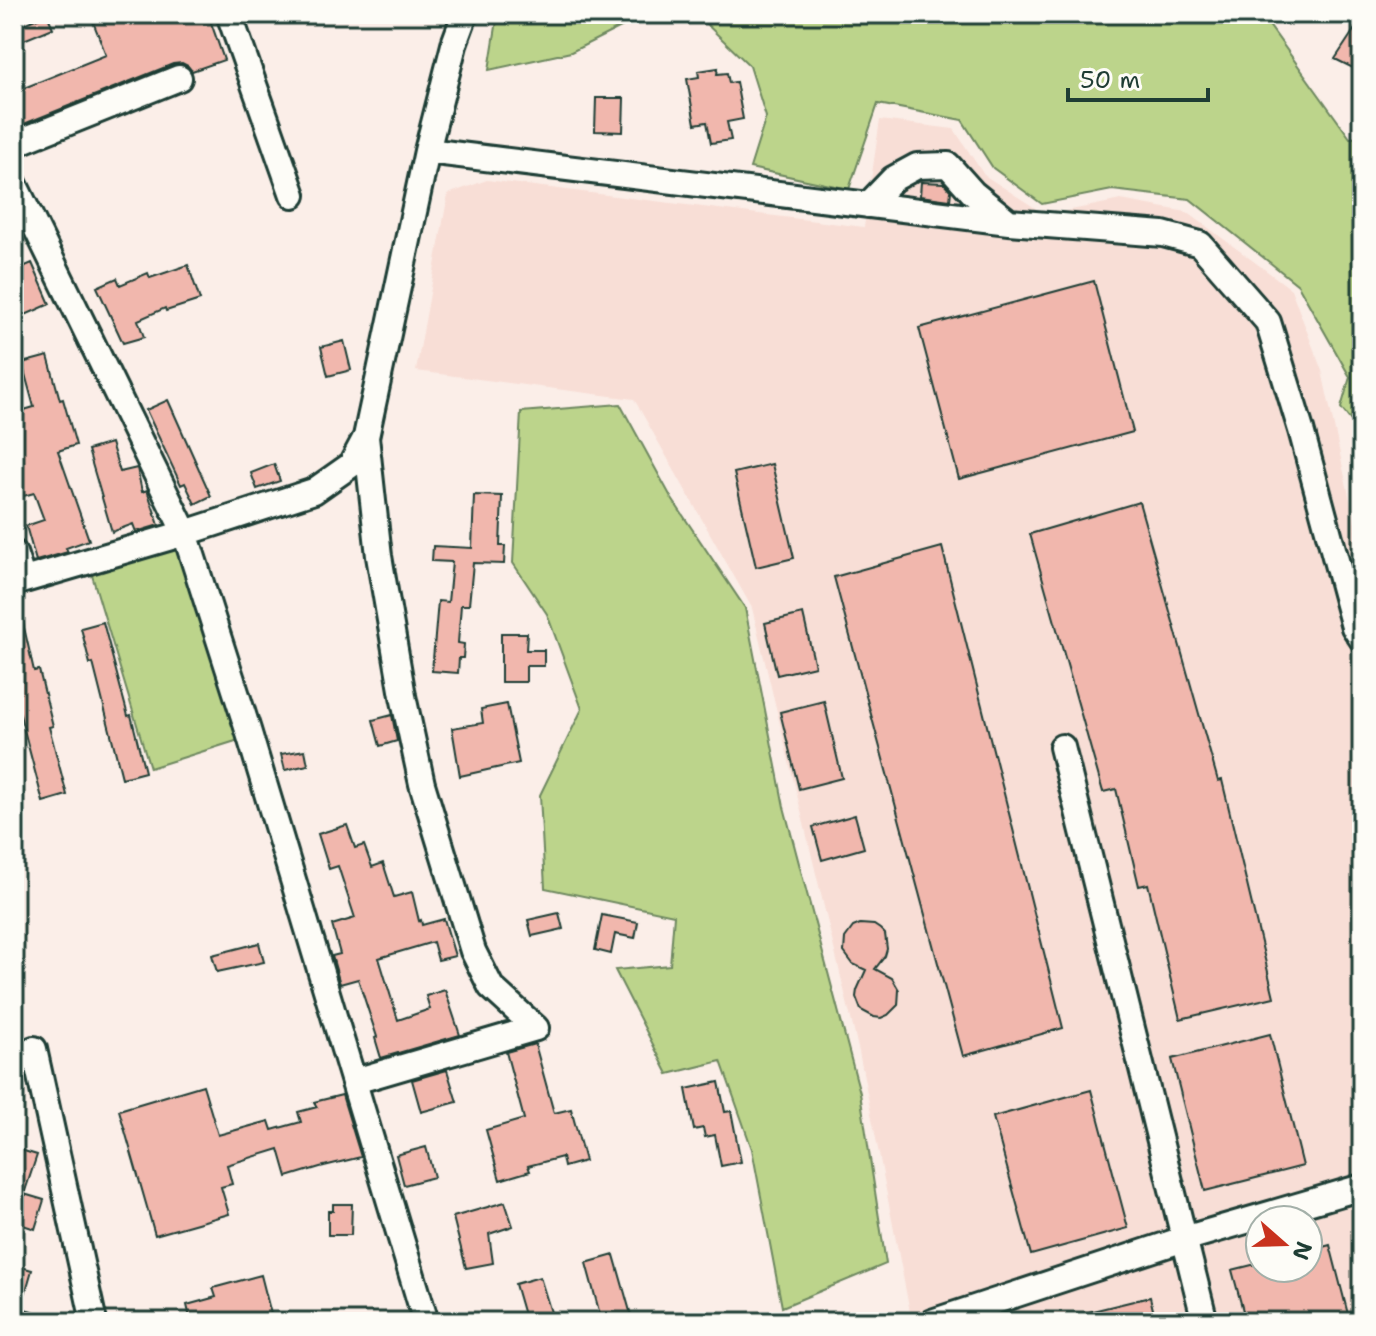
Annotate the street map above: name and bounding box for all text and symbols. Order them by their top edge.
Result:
scale bar [1068,52,1208,102]
text: 50 m [1080,64,1140,96]
north arrow [1244,1204,1324,1284]
text: N [1286,1238,1319,1264]

